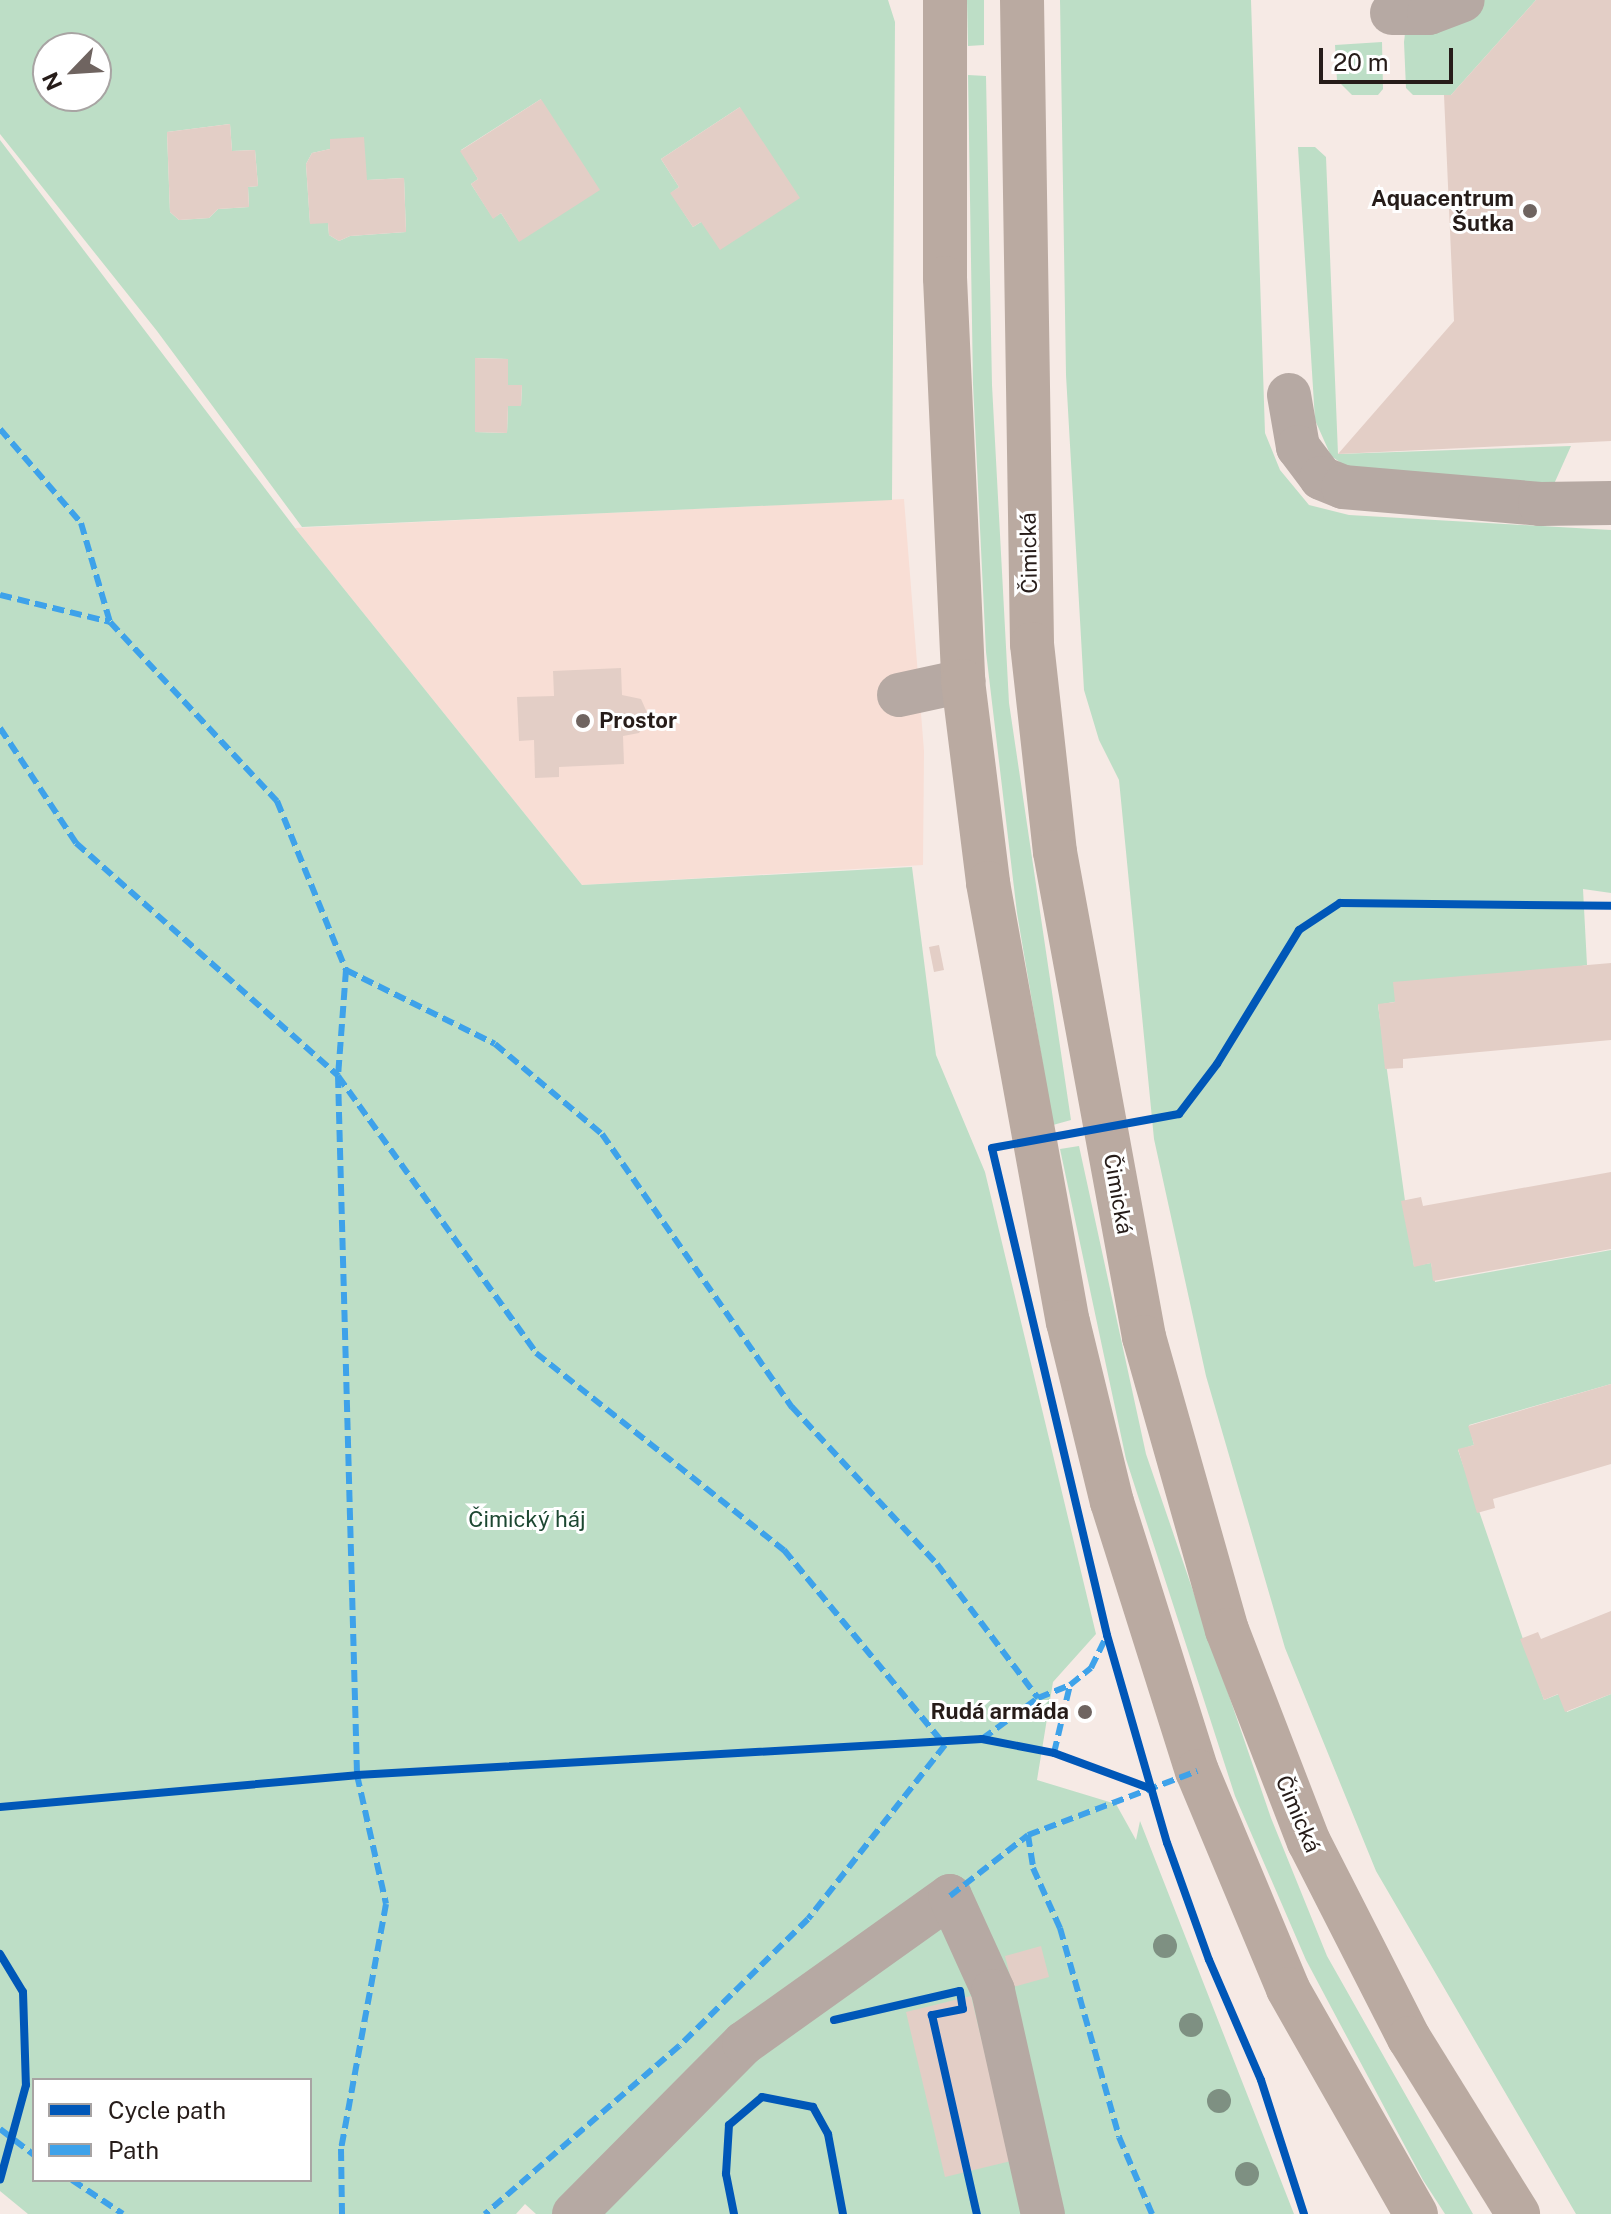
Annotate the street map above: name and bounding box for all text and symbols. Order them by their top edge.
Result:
north arrow [32,32,112,112]
scale bar [1323,32,1457,82]
text: 20 m [1333,48,1389,76]
text: N [37,68,67,95]
place label: Aquacentrum Šutka [1371,185,1514,236]
marker: Aquacentrum Šutka [1521,202,1539,220]
street label: Čimická [1015,512,1043,594]
place label: Prostor [599,708,677,734]
marker: Prostor [574,712,592,730]
street label: Čimická [1098,1152,1138,1236]
park label: Čimický háj [468,1507,586,1533]
place label: Rudá armáda [930,1699,1069,1725]
marker: Rudá armáda [1076,1703,1094,1721]
street label: Čimická [1270,1771,1326,1857]
legend [32,2078,312,2182]
text: Cycle path [108,2096,226,2124]
text: Path [108,2136,159,2164]

